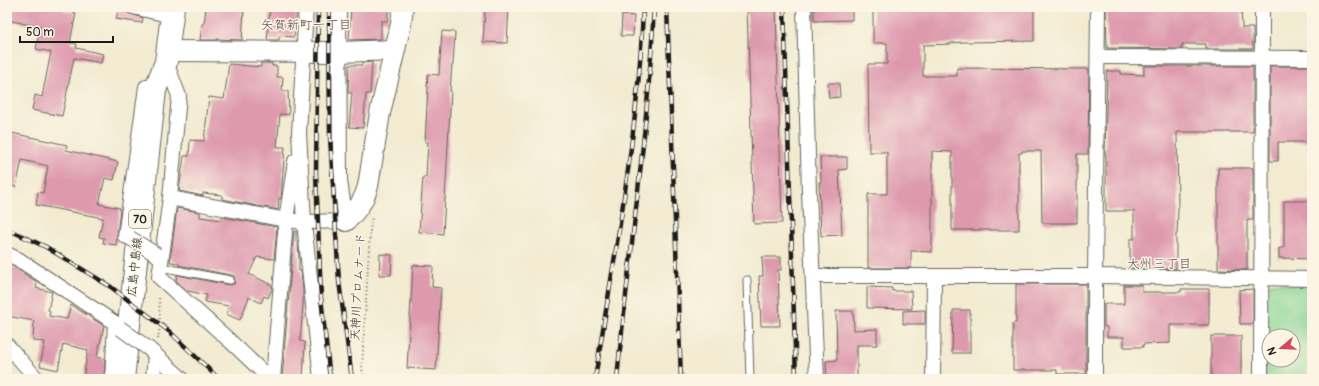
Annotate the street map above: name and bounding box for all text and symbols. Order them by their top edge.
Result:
district label: 矢賀新町一丁目 [260,17,352,33]
scale bar [20,18,113,44]
text: 50 m [26,25,54,40]
road number: 70 [129,210,151,228]
street label: 天神川プロムナード [348,233,368,341]
street label: 広島中島線 [124,236,146,298]
district label: 大州三丁目 [1126,256,1192,272]
north arrow [1261,328,1301,368]
text: N [1264,345,1279,357]

